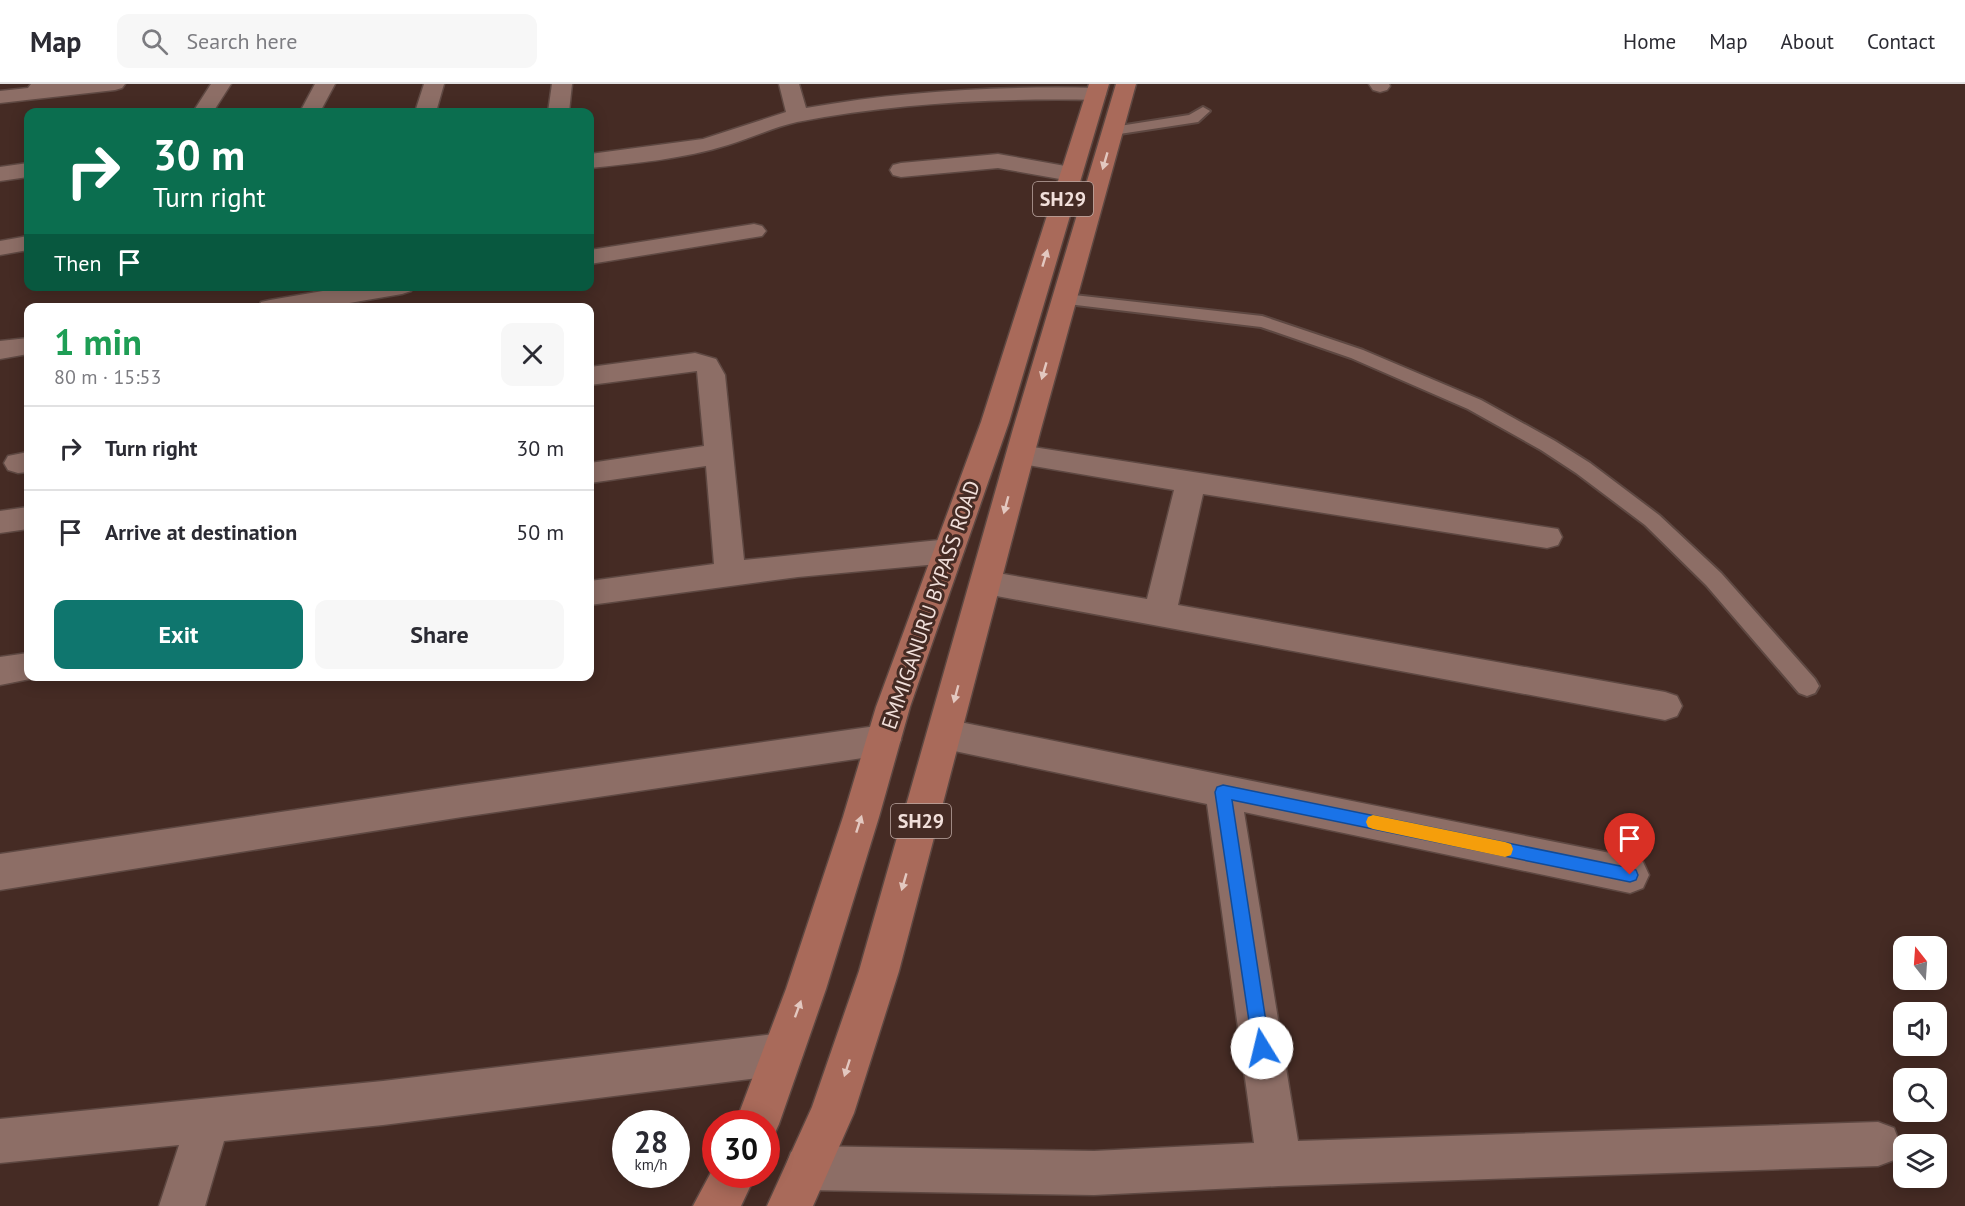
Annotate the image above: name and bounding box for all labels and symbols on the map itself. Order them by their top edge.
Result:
one-way arrow [1099,152,1109,170]
road number: SH29 [1033,182,1093,216]
one-way arrow [1041,249,1050,267]
one-way arrow [1039,362,1048,380]
street label: EMMIGANURU BYPASS ROAD [875,477,986,733]
one-way arrow [1001,496,1011,515]
one-way arrow [951,685,961,703]
road number: SH29 [891,804,951,838]
pin [1604,813,1655,875]
one-way arrow [855,815,864,833]
one-way arrow [899,873,908,891]
north arrow [1893,936,1947,990]
one-way arrow [794,1000,804,1018]
position arrow [1230,1016,1294,1080]
one-way arrow [841,1059,851,1077]
speed limit sign: 30 [702,1110,780,1188]

